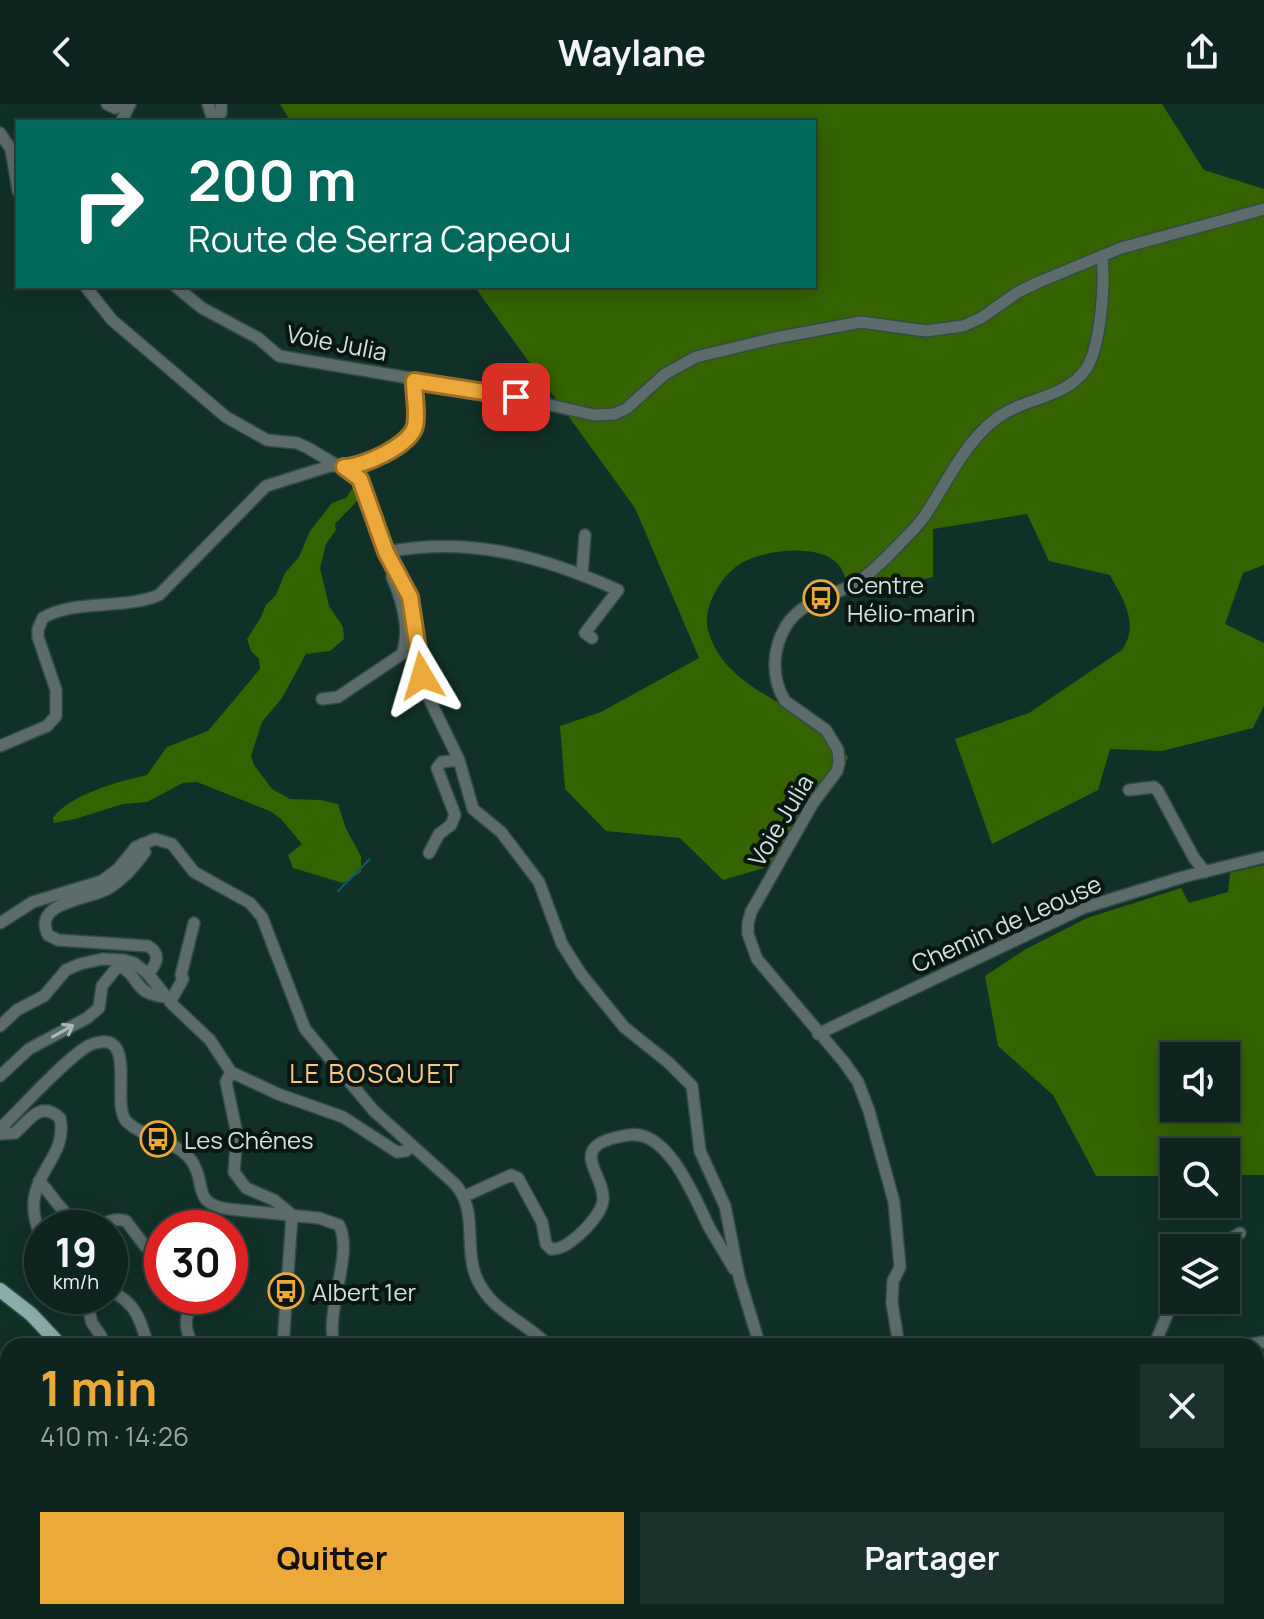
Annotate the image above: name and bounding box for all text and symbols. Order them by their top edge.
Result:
text: Waylane [558,28,706,77]
icon: back [40,30,84,74]
icon: share [1180,30,1224,74]
text: 200 m [188,141,357,218]
icon: right [56,152,160,256]
text: Route de Serra Capeou [188,214,571,263]
street label: Voie Julia [284,316,390,368]
pin [482,363,550,431]
icon: arrive [494,375,538,419]
place label: Centre Hélio-marin [847,568,975,629]
bus stop icon: Centre Hélio-marin [802,579,840,617]
position arrow [380,634,464,718]
street label: Voie Julia [740,768,820,872]
street label: Chemin de Leouse [906,866,1106,980]
one-way arrow [50,1023,74,1039]
map controls [1160,1042,1240,1314]
button: sound [1160,1042,1240,1122]
district label: LE BOSQUET [289,1055,461,1091]
bus stop icon: Les Chênes [139,1120,177,1158]
place label: Les Chênes [184,1123,314,1156]
button: search [1160,1138,1240,1218]
speed limit sign: 30 [144,1210,248,1314]
text: 19 [55,1224,97,1279]
button: layers [1160,1234,1240,1314]
text: km/h [53,1268,99,1295]
bus stop icon: Albert 1er [267,1272,305,1310]
place label: Albert 1er [312,1275,416,1308]
text: 1 min [40,1355,157,1420]
button: close [1140,1364,1224,1448]
text: 410 m · 14:26 [40,1418,189,1454]
button: Quitter [40,1512,624,1604]
button: Partager [640,1512,1224,1604]

